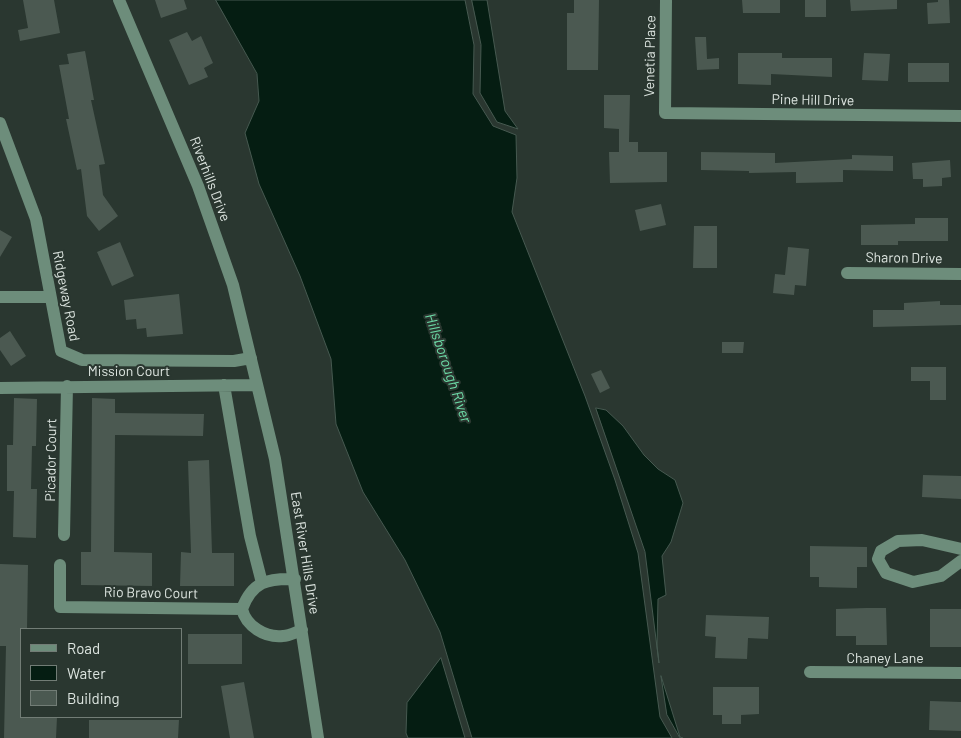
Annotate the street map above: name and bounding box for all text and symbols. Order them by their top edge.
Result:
street label: Venetia Place [641,15,659,97]
street label: Pine Hill Drive [771,91,855,109]
street label: Riverhills Drive [186,134,234,224]
street label: Ridgeway Road [49,249,83,343]
street label: Sharon Drive [865,249,943,267]
water label: Hillsborough River [421,311,475,425]
street label: Mission Court [88,363,170,379]
street label: Picador Court [42,418,60,502]
street label: East River Hills Drive [287,490,323,616]
street label: Rio Bravo Court [104,584,198,602]
legend [20,628,182,718]
text: Road [67,639,100,657]
street label: Chaney Lane [846,650,924,666]
text: Water [67,664,106,682]
text: Building [67,689,120,707]

